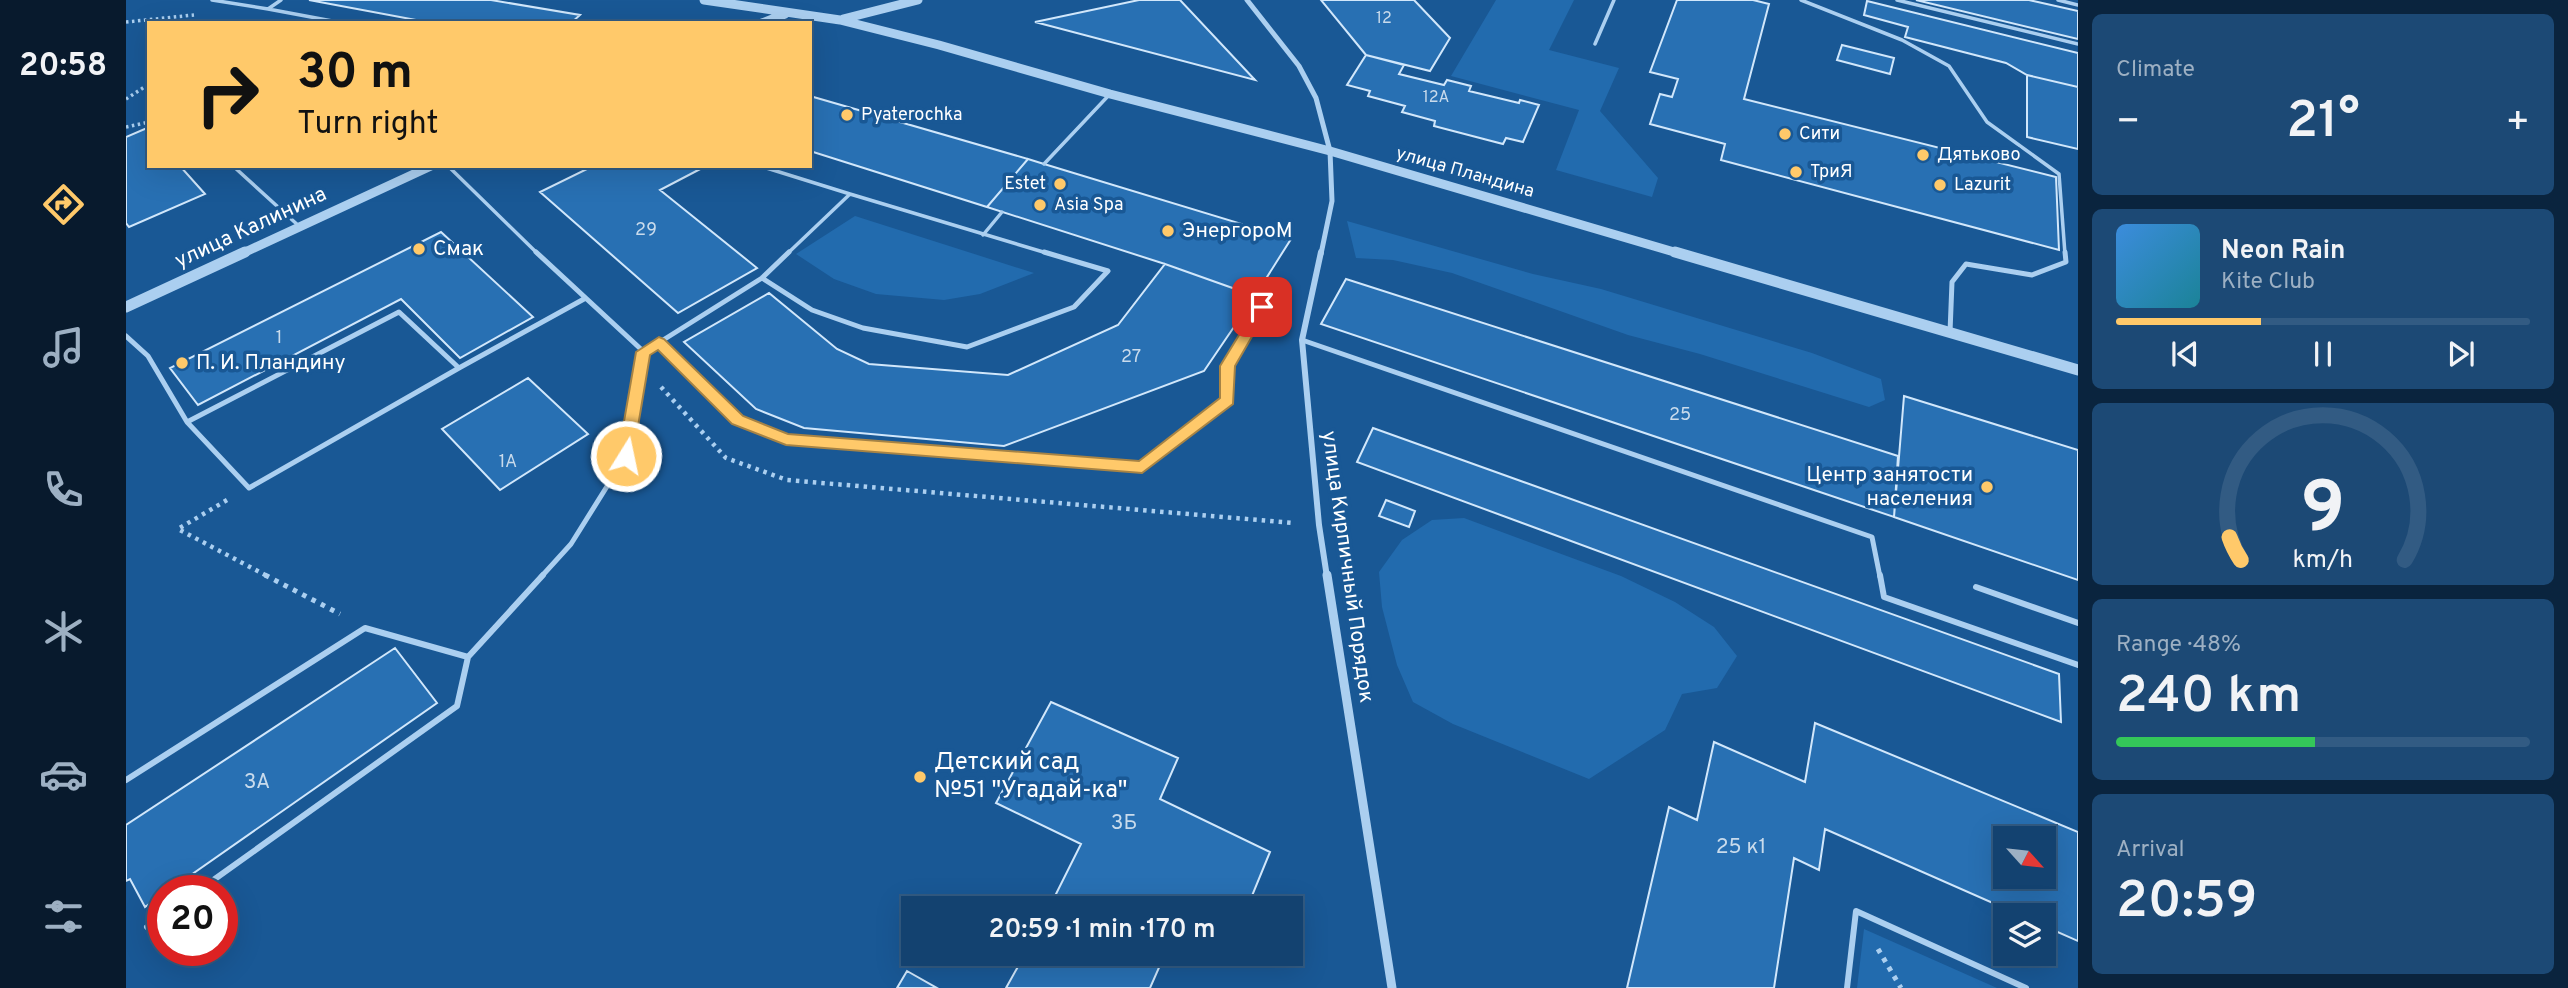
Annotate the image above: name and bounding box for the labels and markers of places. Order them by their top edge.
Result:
place label: Pyaterochka [861,104,962,127]
marker: Pyaterochka [839,107,855,123]
place label: Сити [1799,123,1840,146]
marker: Сити [1777,126,1793,142]
place label: Дятьково [1937,144,2020,167]
marker: Дятьково [1915,147,1931,163]
place label: ТриЯ [1810,161,1853,184]
marker: ТриЯ [1788,164,1804,180]
place label: Estet [1004,173,1046,196]
place label: Lazurit [1954,174,2011,197]
marker: Estet [1052,176,1068,192]
marker: Lazurit [1932,177,1948,193]
place label: Asia Spa [1054,194,1124,217]
marker: Asia Spa [1032,197,1048,213]
place label: ЭнергороМ [1182,218,1293,245]
marker: ЭнергороМ [1160,223,1176,239]
place label: Смак [433,236,484,263]
marker: Смак [411,241,427,257]
pin [1232,277,1292,337]
place label: П. И. Пландину [196,350,346,377]
marker: П. И. Пландину [174,355,190,371]
place label: Центр занятости населения [1806,462,1973,513]
marker: Центр занятости населения [1979,479,1995,495]
place label: Детский сад №51 "Угадай-ка" [934,748,1128,806]
marker: Детский сад №51 "Угадай-ка" [912,769,928,785]

